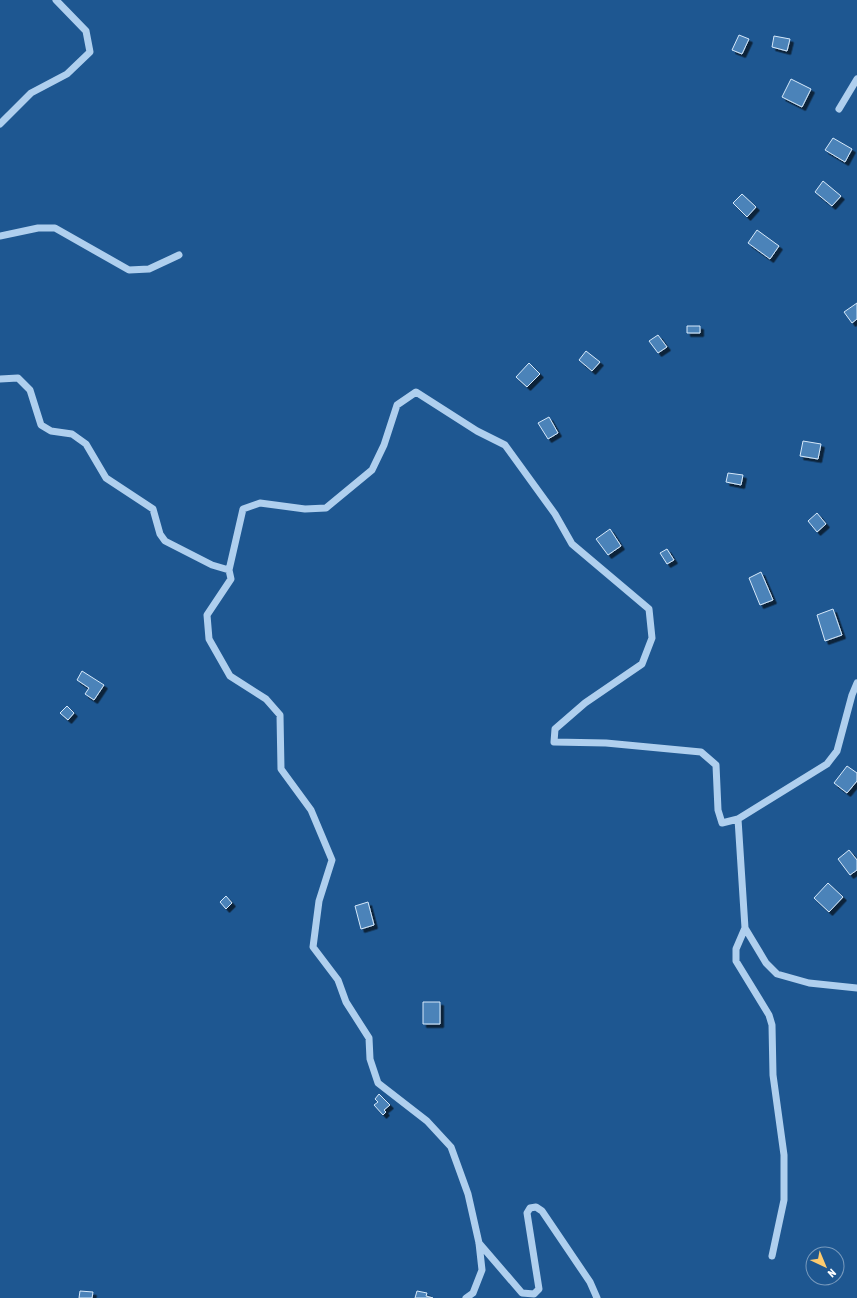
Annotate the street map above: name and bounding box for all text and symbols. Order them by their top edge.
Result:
north arrow [805,1246,845,1286]
text: N [825,1267,838,1280]

